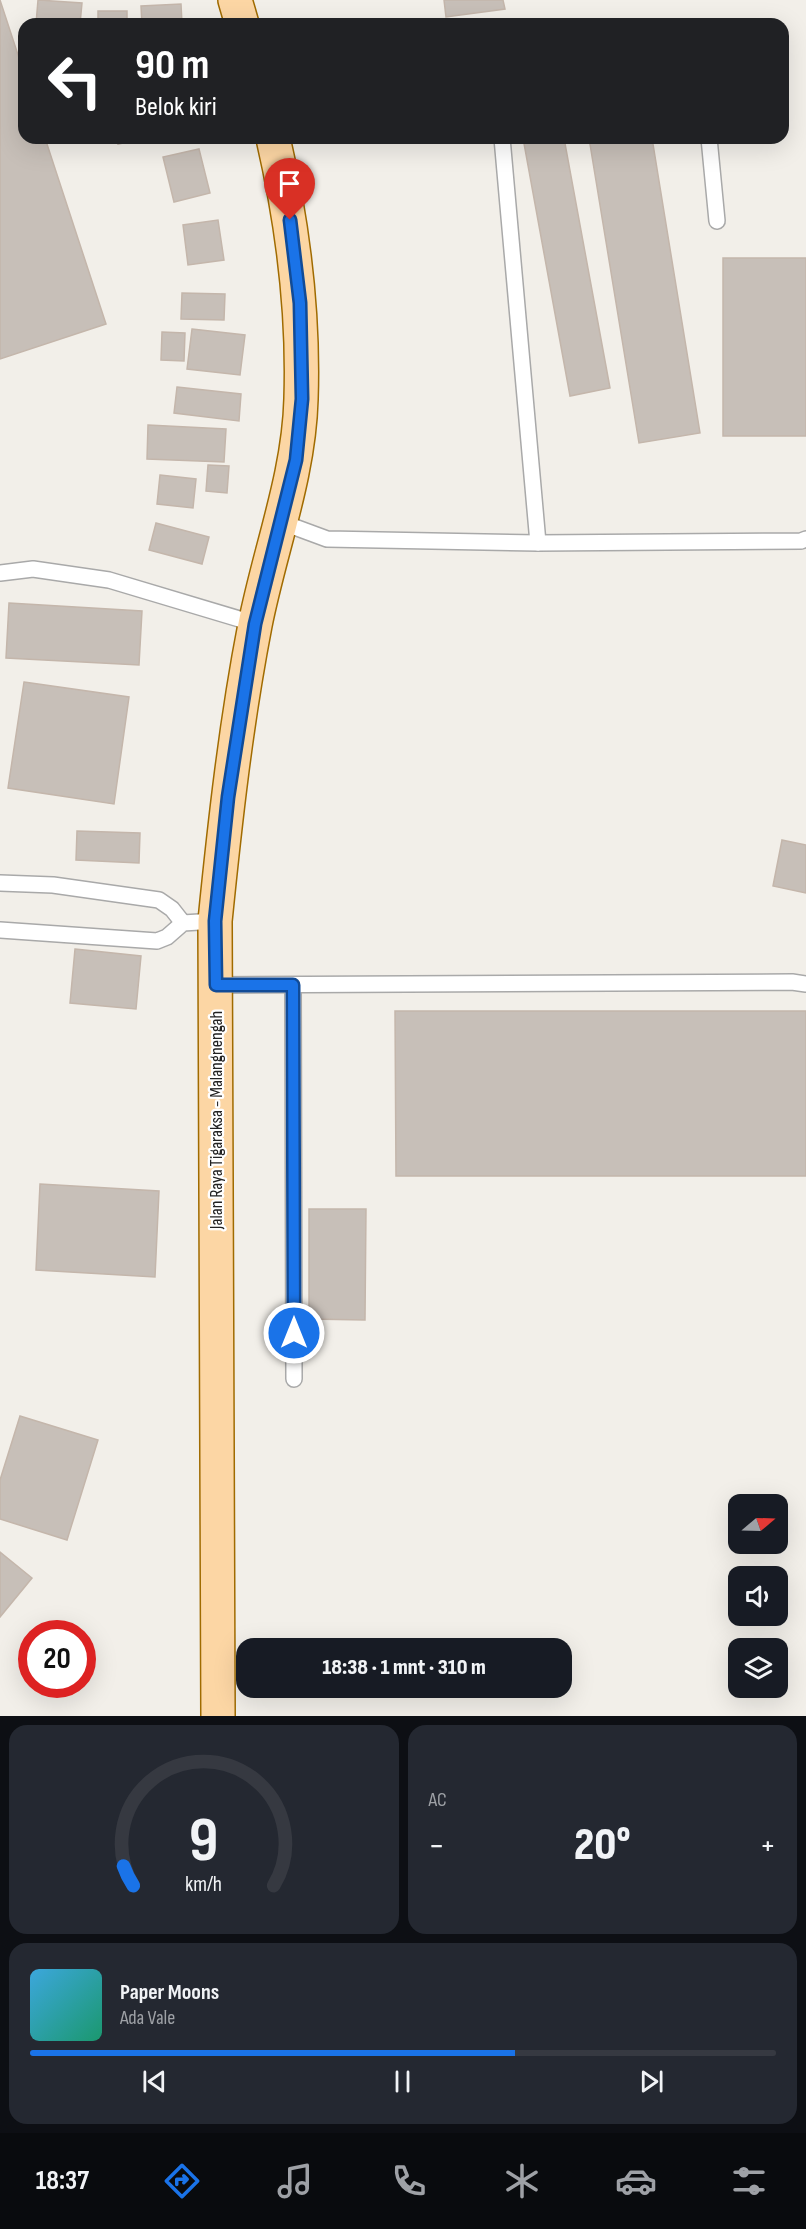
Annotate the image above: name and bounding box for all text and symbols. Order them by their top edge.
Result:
text: 90 m [135,40,209,91]
icon: left [36,42,114,120]
text: Belok kiri [135,91,217,123]
pin [264,158,315,220]
icon: arrive [273,167,306,200]
street label: Jalan Raya Tigaraksa - Malangnengah [206,1011,227,1230]
position arrow [262,1301,326,1365]
north arrow [728,1494,788,1554]
map controls [728,1494,788,1698]
button: sound [728,1566,788,1626]
speed limit sign: 20 [18,1620,96,1698]
button: layers [728,1638,788,1698]
text: 18:38 · 1 mnt · 310 m [322,1654,486,1681]
text: AC [429,1788,447,1812]
text: 9 [189,1804,219,1879]
text: 20° [574,1818,631,1873]
text: − [429,1826,445,1866]
text: + [760,1826,776,1866]
text: km/h [185,1873,222,1898]
text: Paper Moons [120,1979,219,2006]
text: Ada Vale [120,2006,175,2030]
icon: previous [138,2065,171,2098]
icon: pause [386,2065,419,2098]
icon: next [635,2065,668,2098]
icon: directions [161,2160,203,2202]
icon: music [274,2160,316,2202]
icon: phone [388,2160,430,2202]
icon: climate [501,2160,543,2202]
icon: car [615,2160,657,2202]
icon: filters [728,2160,770,2202]
text: 18:37 [36,2165,89,2197]

